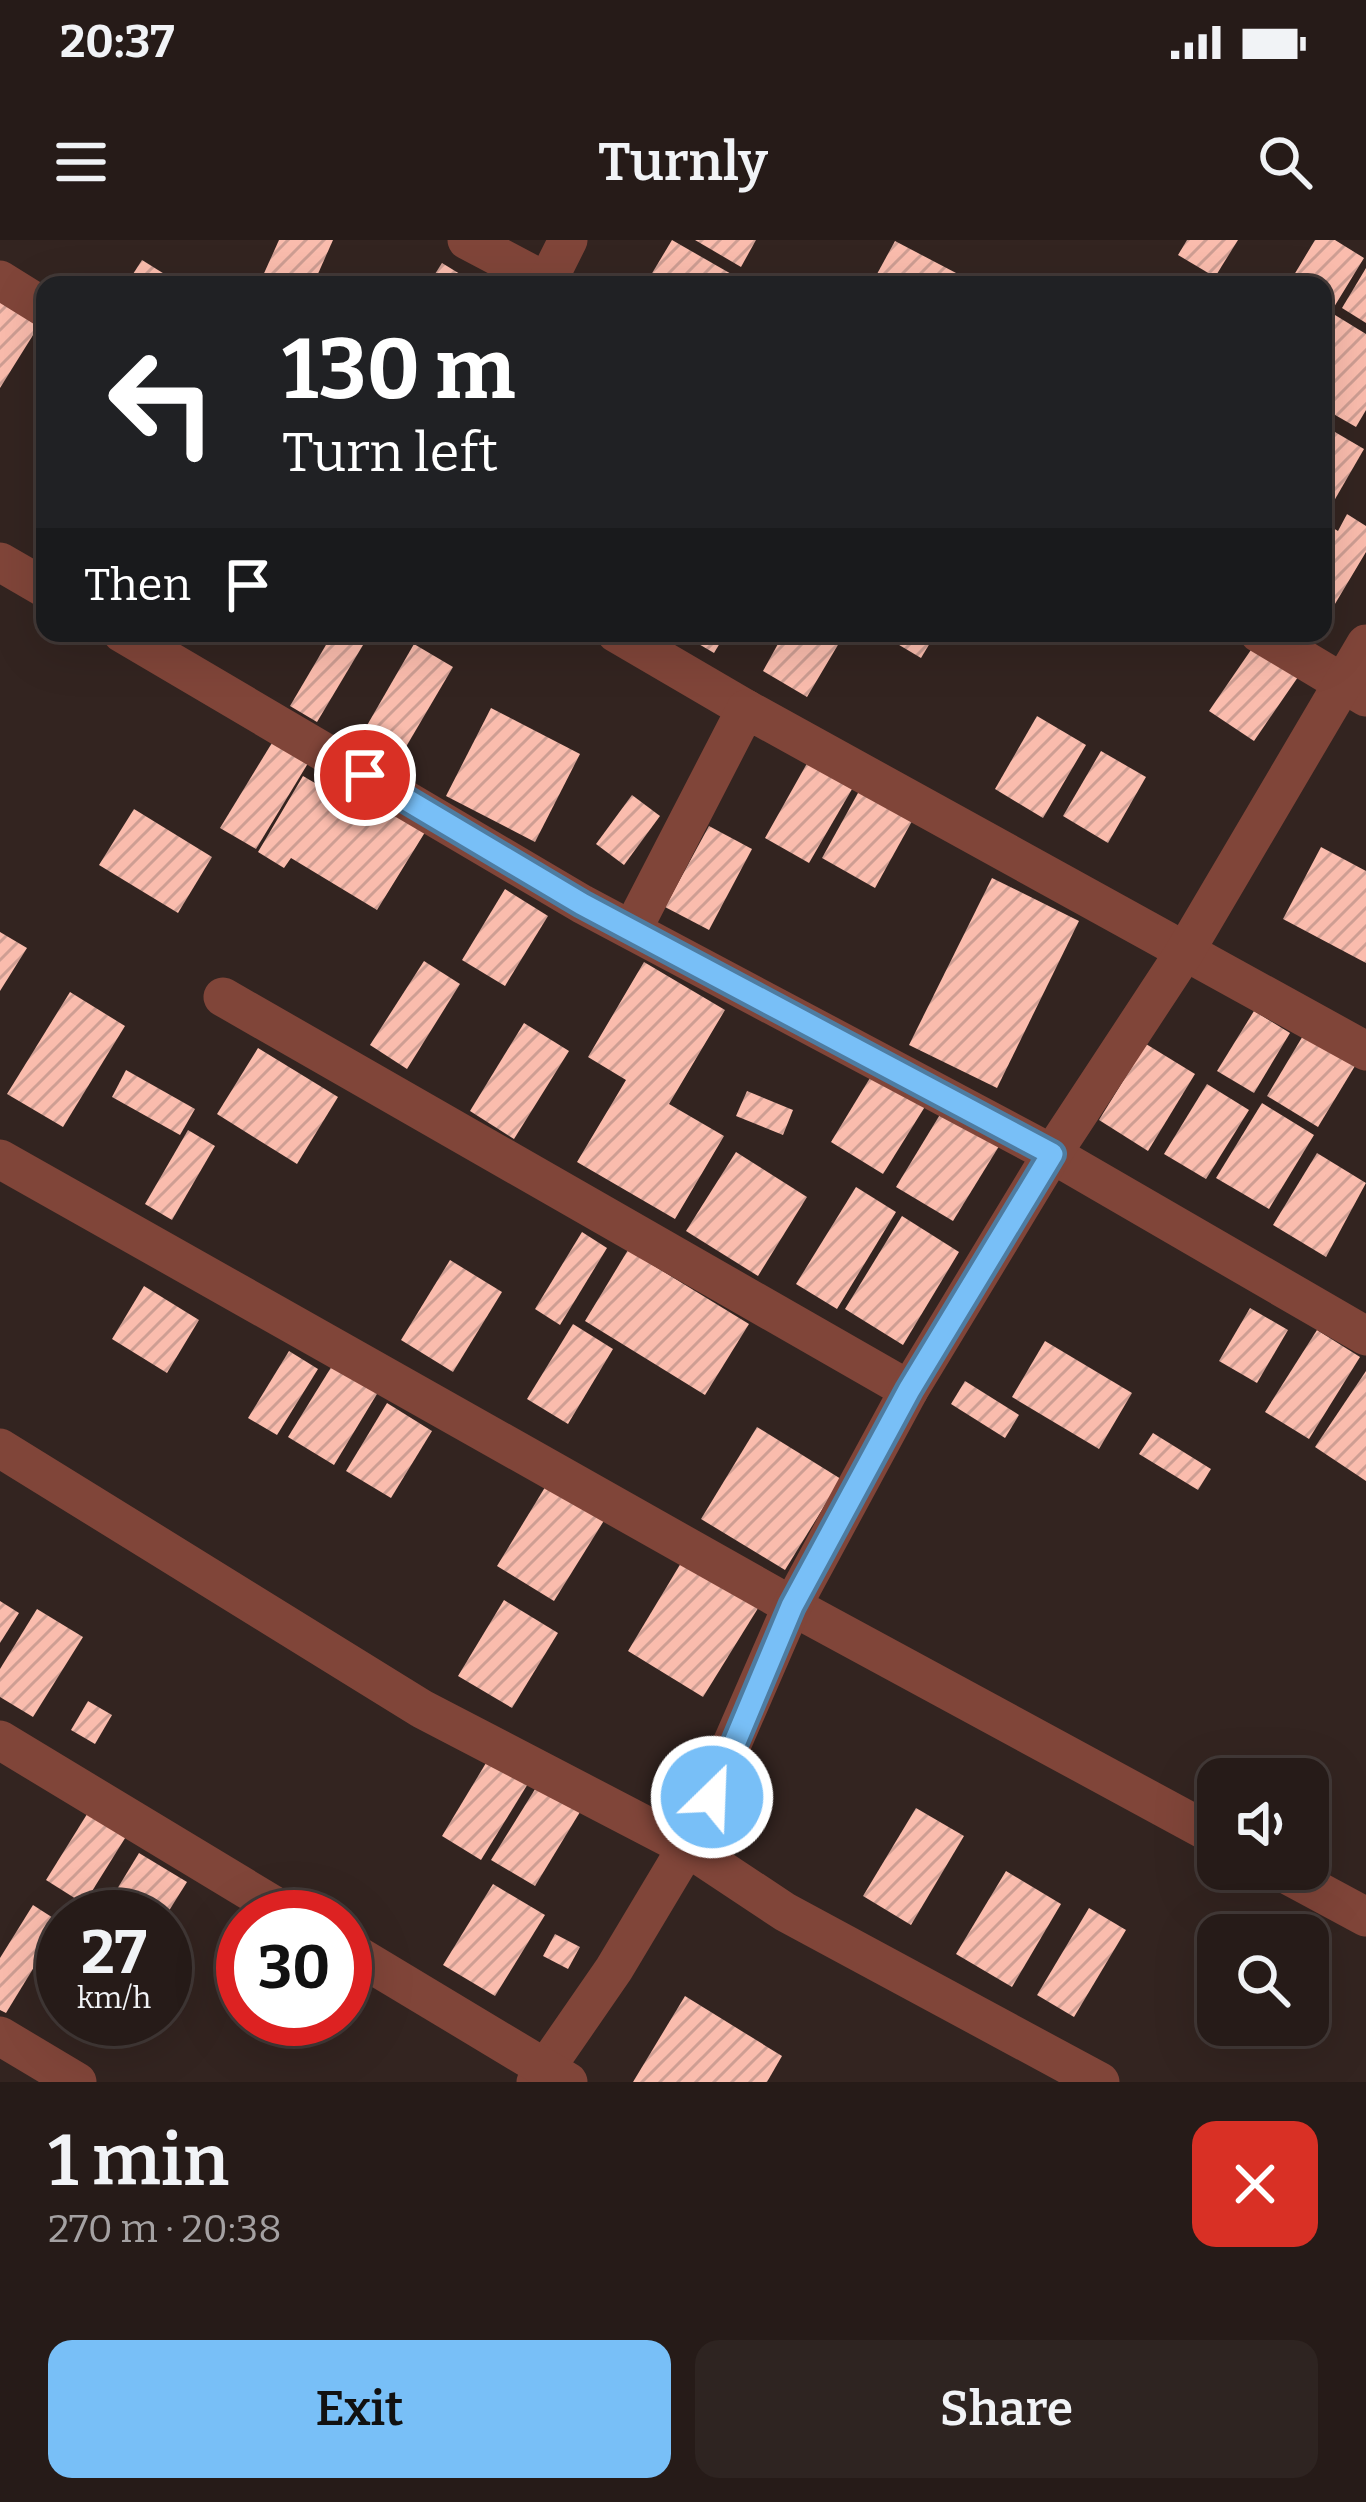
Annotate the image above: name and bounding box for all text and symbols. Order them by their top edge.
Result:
text: 20:37 [60,15,175,69]
icon: menu [48,129,114,195]
icon: search [1252,129,1318,195]
text: Turnly [598,130,768,194]
text: 130 m [282,319,515,420]
icon: left [84,324,240,480]
text: Turn left [282,421,498,485]
icon: arrive [215,552,281,618]
text: Then [84,558,191,612]
pin [314,724,416,826]
icon: arrive [332,742,398,808]
position arrow [649,1734,775,1860]
map controls [1197,1758,1329,2046]
button: sound [1197,1758,1329,1890]
speed limit sign: 30 [216,1890,372,2046]
button: search [1197,1914,1329,2046]
text: 27 [81,1917,147,1989]
text: km/h [77,1980,151,2016]
text: 1 min [48,2118,229,2204]
button: close [1192,2121,1318,2247]
text: 270 m · 20:38 [48,2206,282,2252]
button: Exit [48,2340,671,2478]
button: Share [695,2340,1318,2478]

